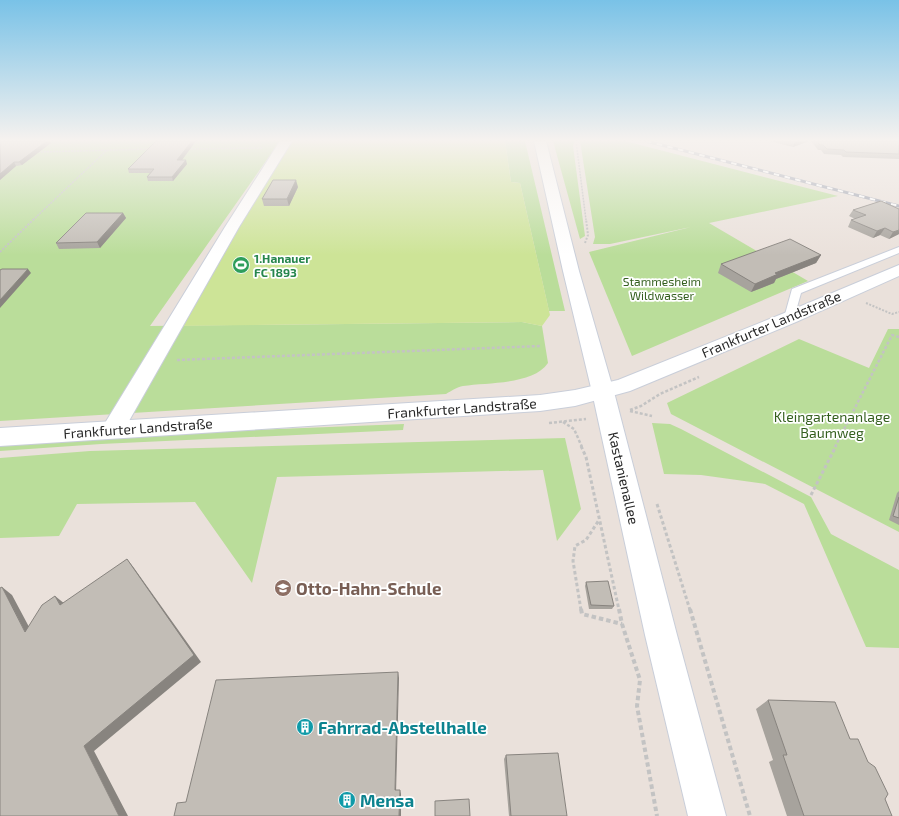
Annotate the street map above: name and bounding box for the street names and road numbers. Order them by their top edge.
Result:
street label: Frankfurter Landstraße [699,287,843,361]
street label: Frankfurter Landstraße [387,394,537,422]
street label: Frankfurter Landstraße [63,414,213,442]
street label: Kastanienallee [605,430,643,526]

